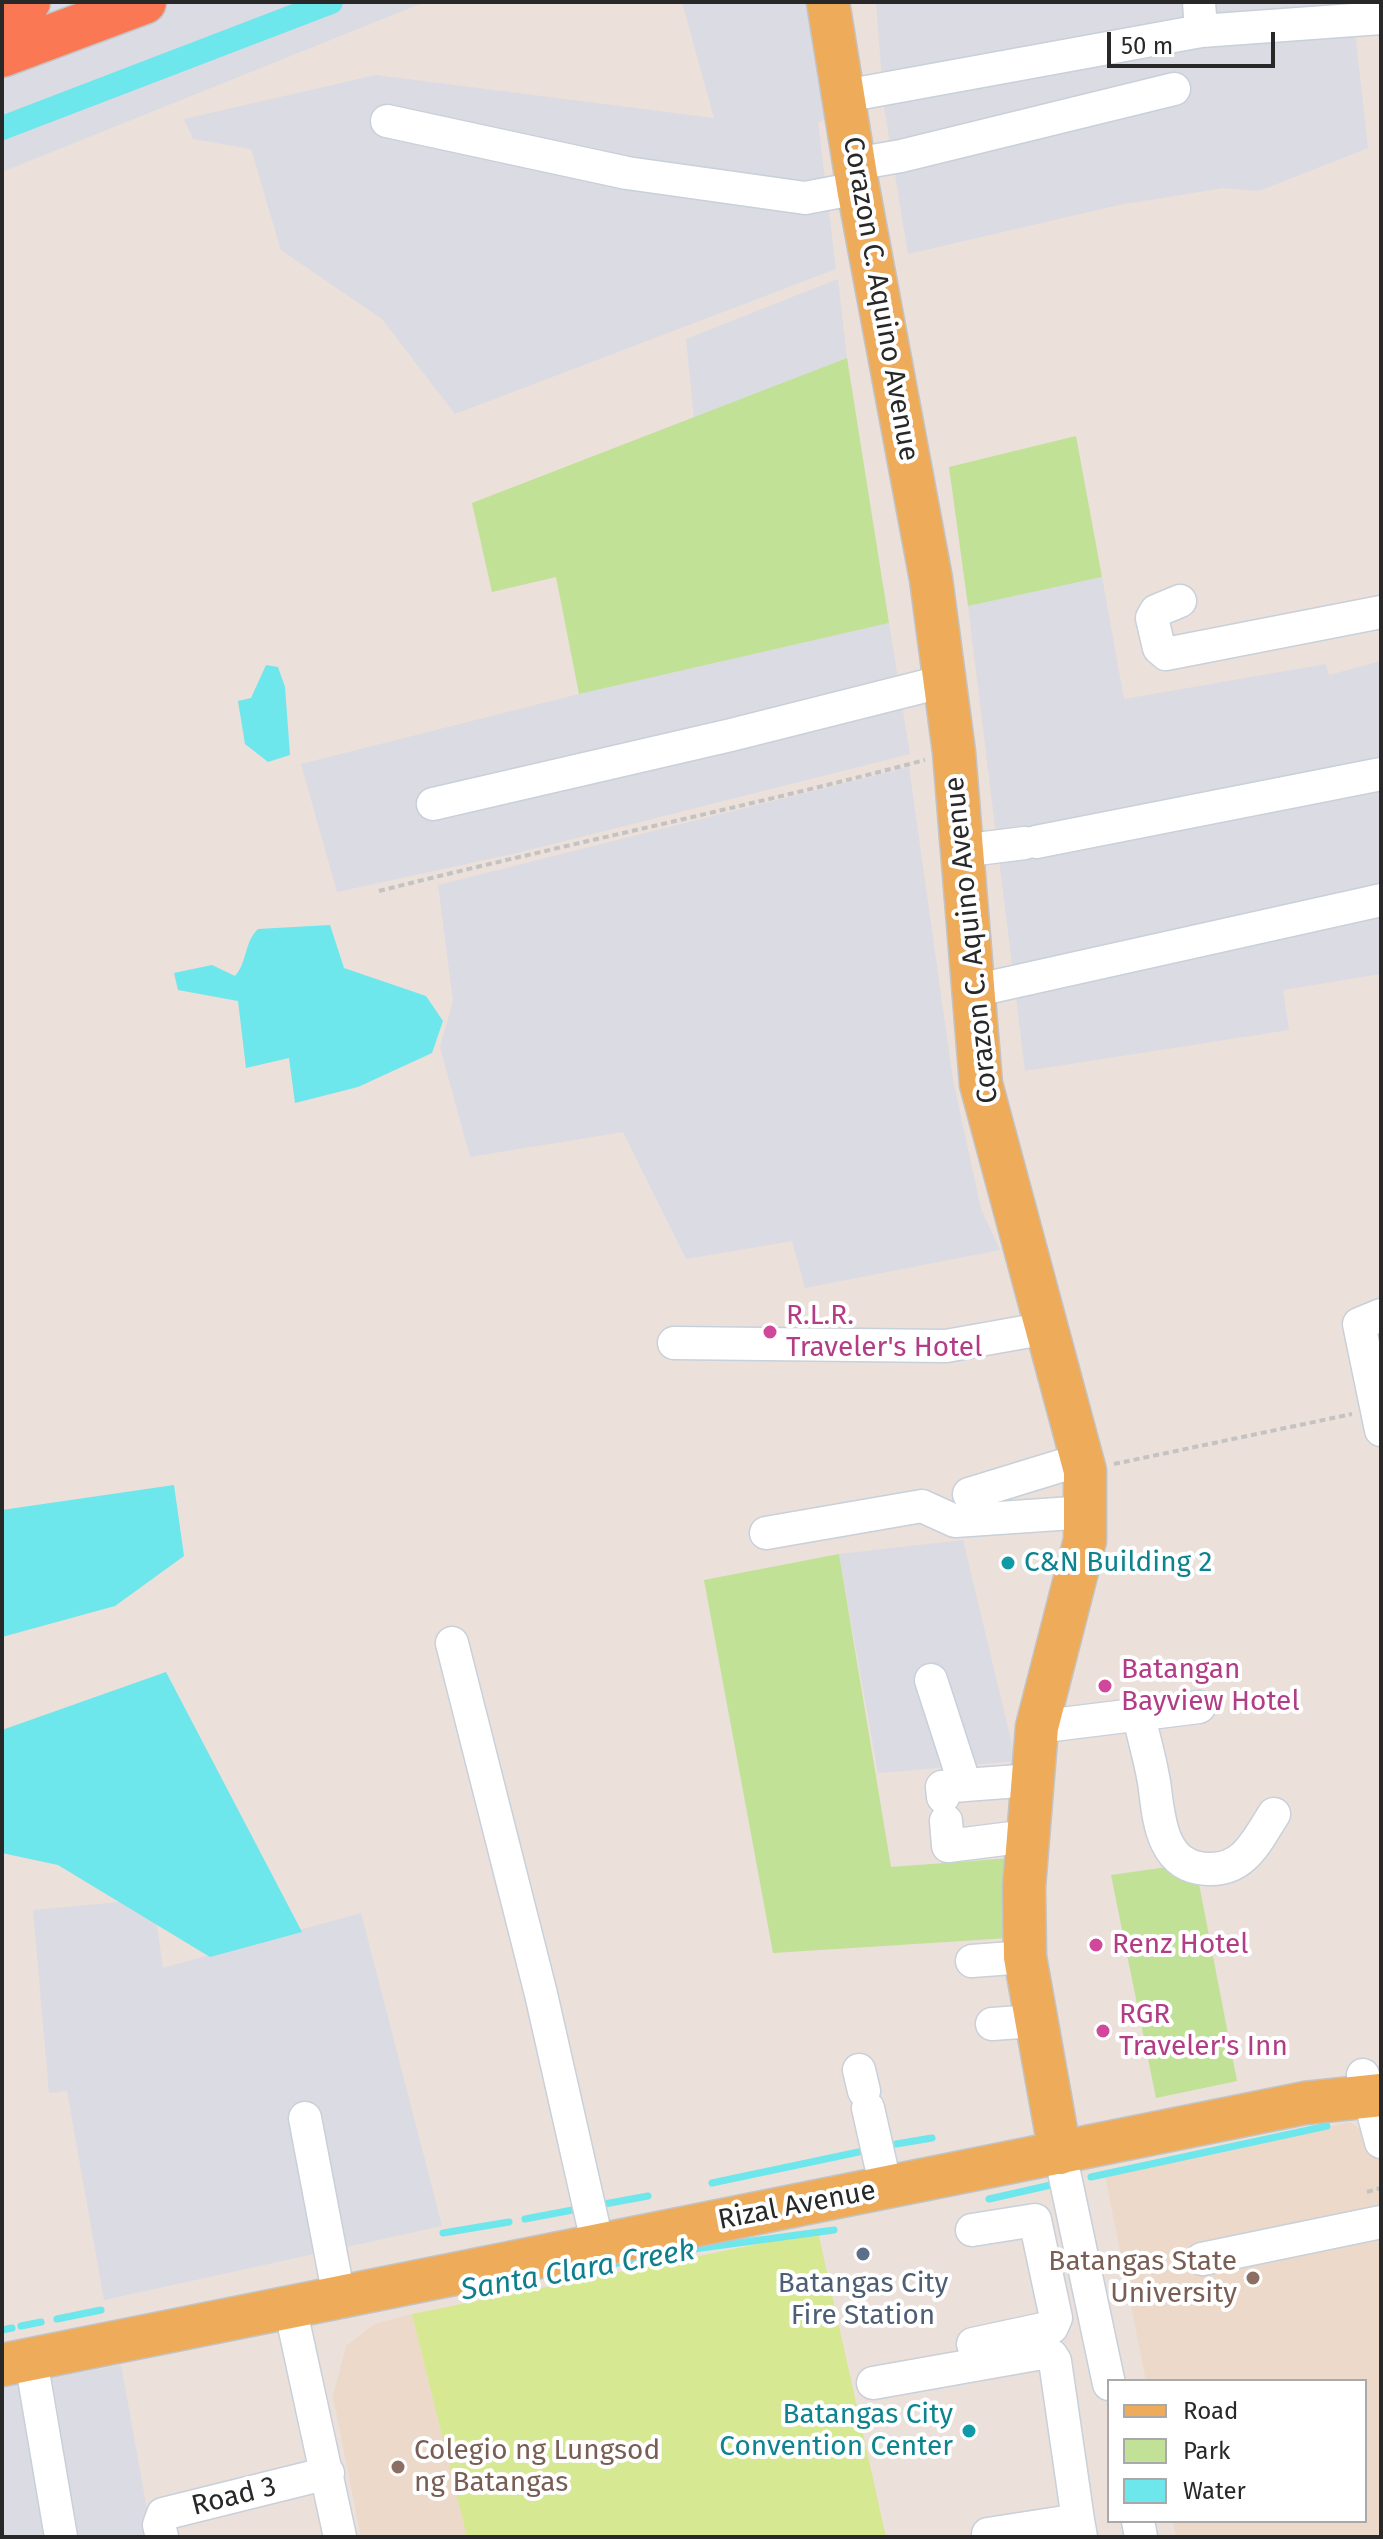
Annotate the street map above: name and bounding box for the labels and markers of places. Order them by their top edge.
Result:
place label: R.L.R. Traveler's Hotel [786,1299,982,1365]
marker: R.L.R. Traveler's Hotel [761,1323,779,1341]
place label: C&N Building 2 [1024,1546,1212,1580]
marker: C&N Building 2 [999,1554,1017,1572]
place label: Batangan Bayview Hotel [1121,1653,1300,1719]
marker: Batangan Bayview Hotel [1096,1677,1114,1695]
place label: Renz Hotel [1112,1928,1248,1962]
marker: Renz Hotel [1087,1936,1105,1954]
place label: RGR Traveler's Inn [1119,1998,1288,2064]
marker: RGR Traveler's Inn [1094,2022,1112,2040]
marker: Batangas City Fire Station [854,2245,872,2263]
place label: Batangas State University [1048,2245,1237,2311]
place label: Batangas City Fire Station [778,2267,948,2333]
marker: Batangas State University [1244,2269,1262,2287]
place label: Batangas City Convention Center [719,2398,953,2464]
marker: Batangas City Convention Center [960,2422,978,2440]
place label: Colegio ng Lungsod ng Batangas [414,2434,660,2500]
marker: Colegio ng Lungsod ng Batangas [389,2458,407,2476]

